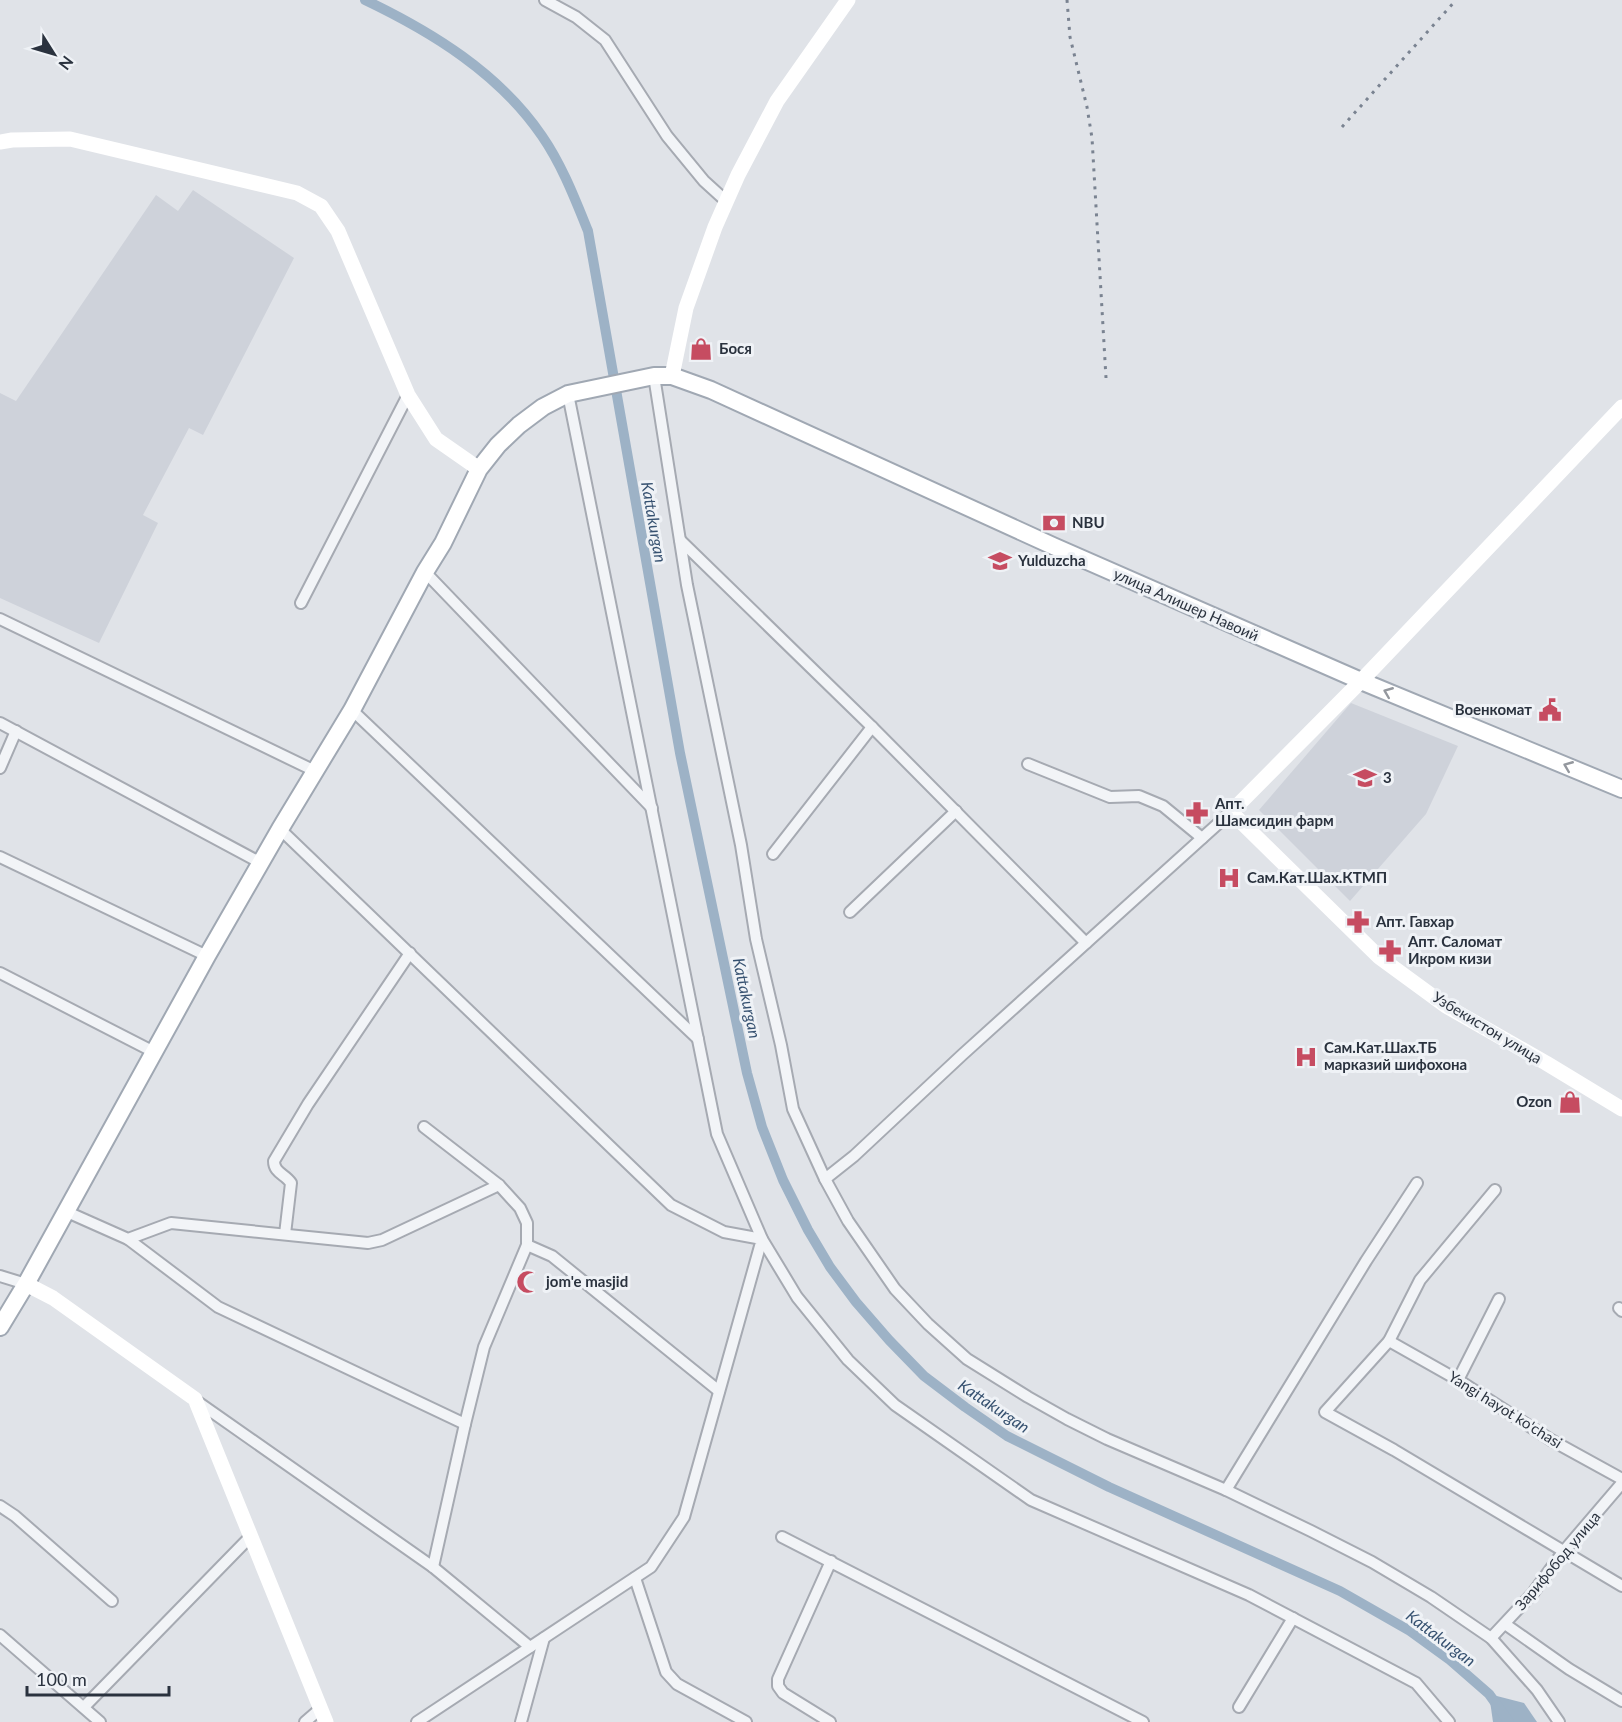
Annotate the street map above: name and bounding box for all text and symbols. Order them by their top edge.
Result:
north arrow [24,24,84,84]
text: N [55,53,78,74]
shop icon: Бося [688,336,714,362]
place label: Бося [719,339,752,357]
water label: Kattakurgan [638,480,671,564]
bank icon: NBU [1041,510,1067,536]
place label: NBU [1072,513,1105,531]
school or university icon: Yulduzcha [987,548,1013,574]
place label: Yulduzcha [1017,551,1086,569]
street label: улица Алишер Навоий [1111,564,1262,644]
one-way arrow [1383,687,1394,699]
public building icon: Военкомат [1537,697,1563,723]
place label: Военкомат [1455,700,1532,718]
one-way arrow [1563,761,1574,773]
school or university icon: 3 [1352,765,1378,791]
place label: 3 [1383,768,1392,786]
place label: Апт. Шамсидин фарм [1214,794,1334,829]
pharmacy icon: Апт. Шамсидин фарм [1184,800,1210,826]
hospital icon: Сам.Кат.Шах.КТМП [1216,865,1242,891]
place label: Сам.Кат.Шах.КТМП [1247,868,1387,886]
pharmacy icon: Апт. Гавхар [1345,909,1371,935]
place label: Апт. Гавхар [1375,912,1454,930]
place label: Апт. Саломат Икром кизи [1407,932,1503,967]
pharmacy icon: Апт. Саломат Икром кизи [1377,938,1403,964]
water label: Kattakurgan [730,956,765,1040]
street label: Узбекистон улица [1430,987,1545,1067]
place label: Сам.Кат.Шах.ТБ марказий шифохона [1324,1038,1467,1073]
hospital icon: Сам.Кат.Шах.ТБ марказий шифохона [1293,1044,1319,1070]
shop icon: Ozon [1557,1089,1583,1115]
place label: Ozon [1516,1092,1552,1110]
mosque icon: jom'e masjid [515,1269,541,1295]
place label: jom'e masjid [545,1272,628,1290]
street label: Yangi hayot ko'chasi [1445,1367,1566,1451]
water label: Kattakurgan [955,1375,1033,1436]
street label: Зарифобод улица [1511,1507,1604,1613]
water label: Kattakurgan [1403,1605,1480,1670]
scale bar [27,1659,170,1697]
text: 100 m [36,1668,87,1690]

